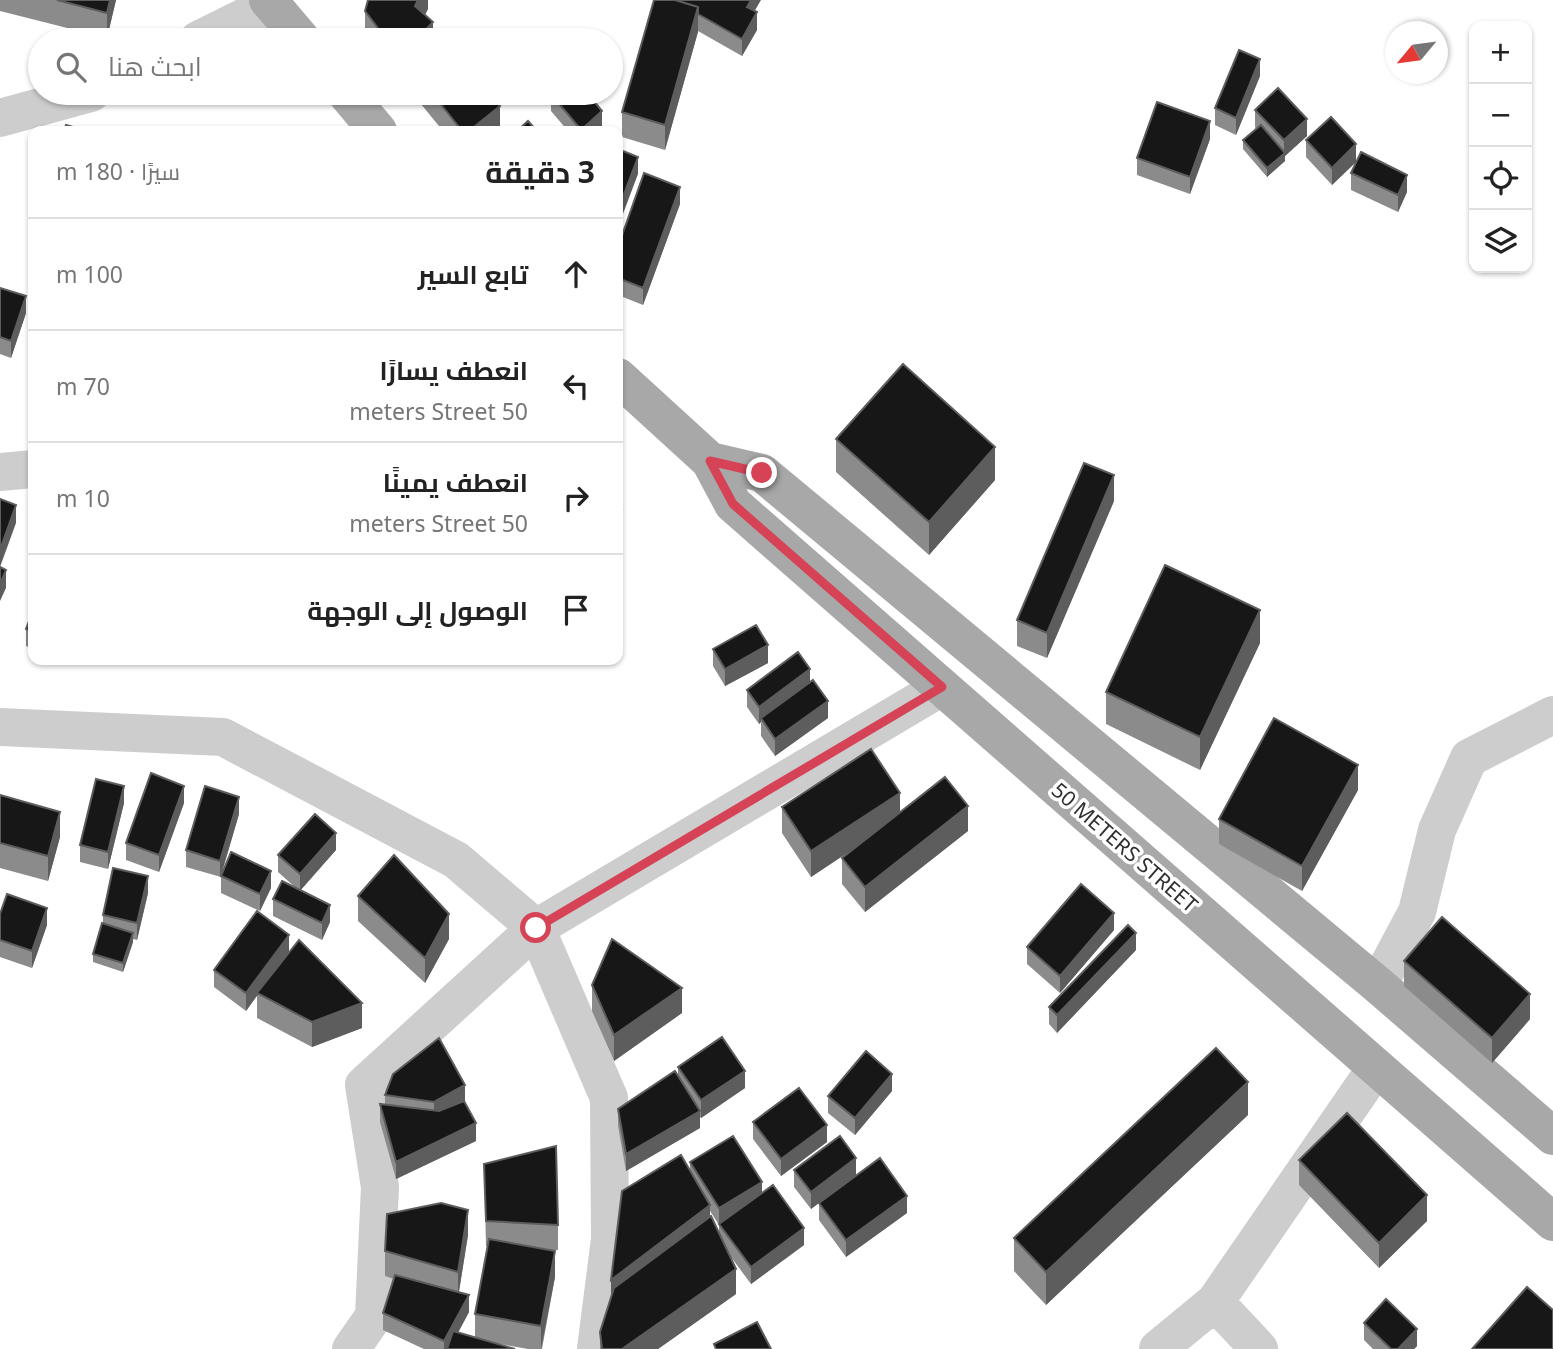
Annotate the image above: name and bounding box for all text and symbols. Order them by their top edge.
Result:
north arrow [1385,21,1448,84]
map controls [1469,21,1532,273]
button: + [1469,21,1532,84]
search box [28,28,623,105]
icon: search [52,48,90,86]
text: ابحث هنا [108,48,202,84]
button: − [1469,84,1532,147]
button: locate [1469,147,1532,210]
text: 3 دقيقة [485,151,595,192]
text: سيرًا · 180 m [56,155,180,187]
button: layers [1469,210,1532,273]
icon: ahead [557,255,595,293]
text: تابع السير [418,256,528,292]
text: 100 m [56,258,123,290]
text: انعطف يسارًا [379,352,528,388]
icon: left [557,367,595,405]
text: 70 m [56,370,110,402]
text: 50 meters Street [349,395,528,427]
route end [746,457,777,488]
text: انعطف يمينًا [383,464,528,500]
icon: right [557,479,595,517]
text: 10 m [56,482,110,514]
text: 50 meters Street [349,507,528,539]
icon: arrive [557,591,595,629]
text: الوصول إلى الوجهة [307,592,528,628]
street label: 50 METERS STREET [1046,776,1204,918]
route start [520,912,551,943]

